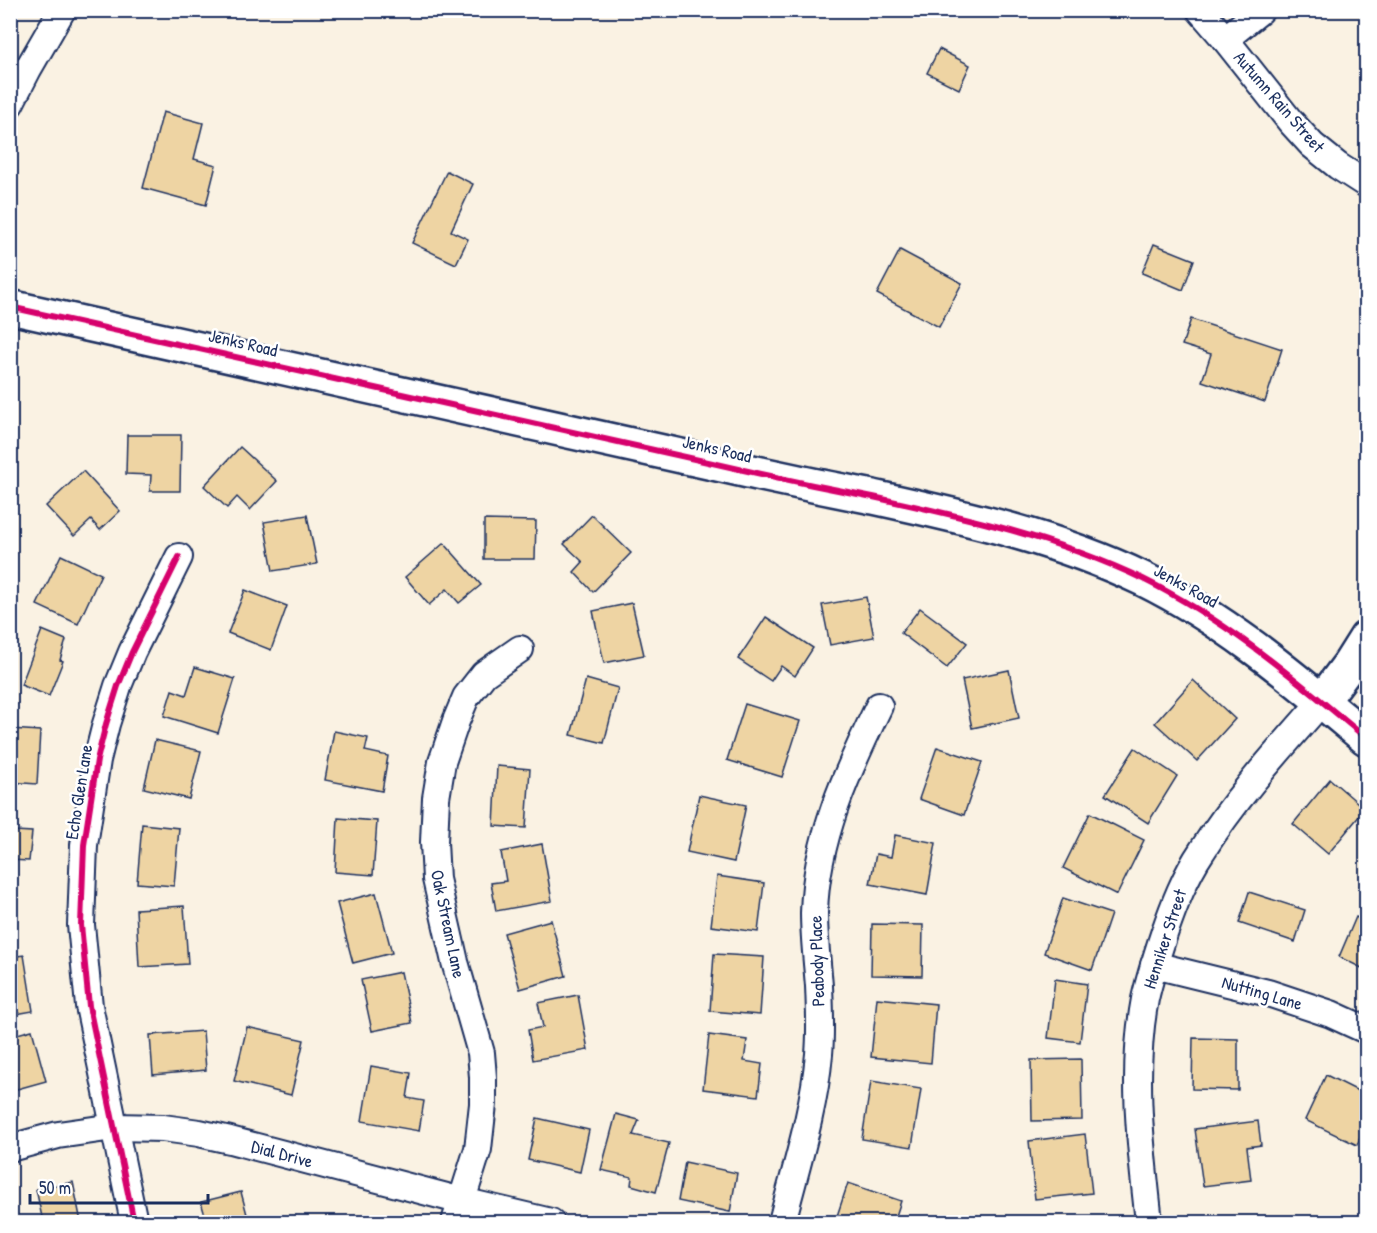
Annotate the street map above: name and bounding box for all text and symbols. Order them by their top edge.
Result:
street label: Autumn Rain Street [1228,45,1331,159]
street label: Jenks Road [206,322,280,363]
street label: Jenks Road [680,428,754,469]
street label: Jenks Road [1150,558,1223,613]
street label: Echo Glen Lane [59,743,98,841]
street label: Oak Stream Lane [425,868,472,980]
street label: Henniker Street [1137,885,1193,992]
street label: Peabody Place [802,915,831,1007]
street label: Nutting Lane [1219,969,1305,1016]
street label: Dial Drive [249,1133,316,1174]
scale bar [30,1167,208,1205]
text: 50 m [39,1175,71,1200]

